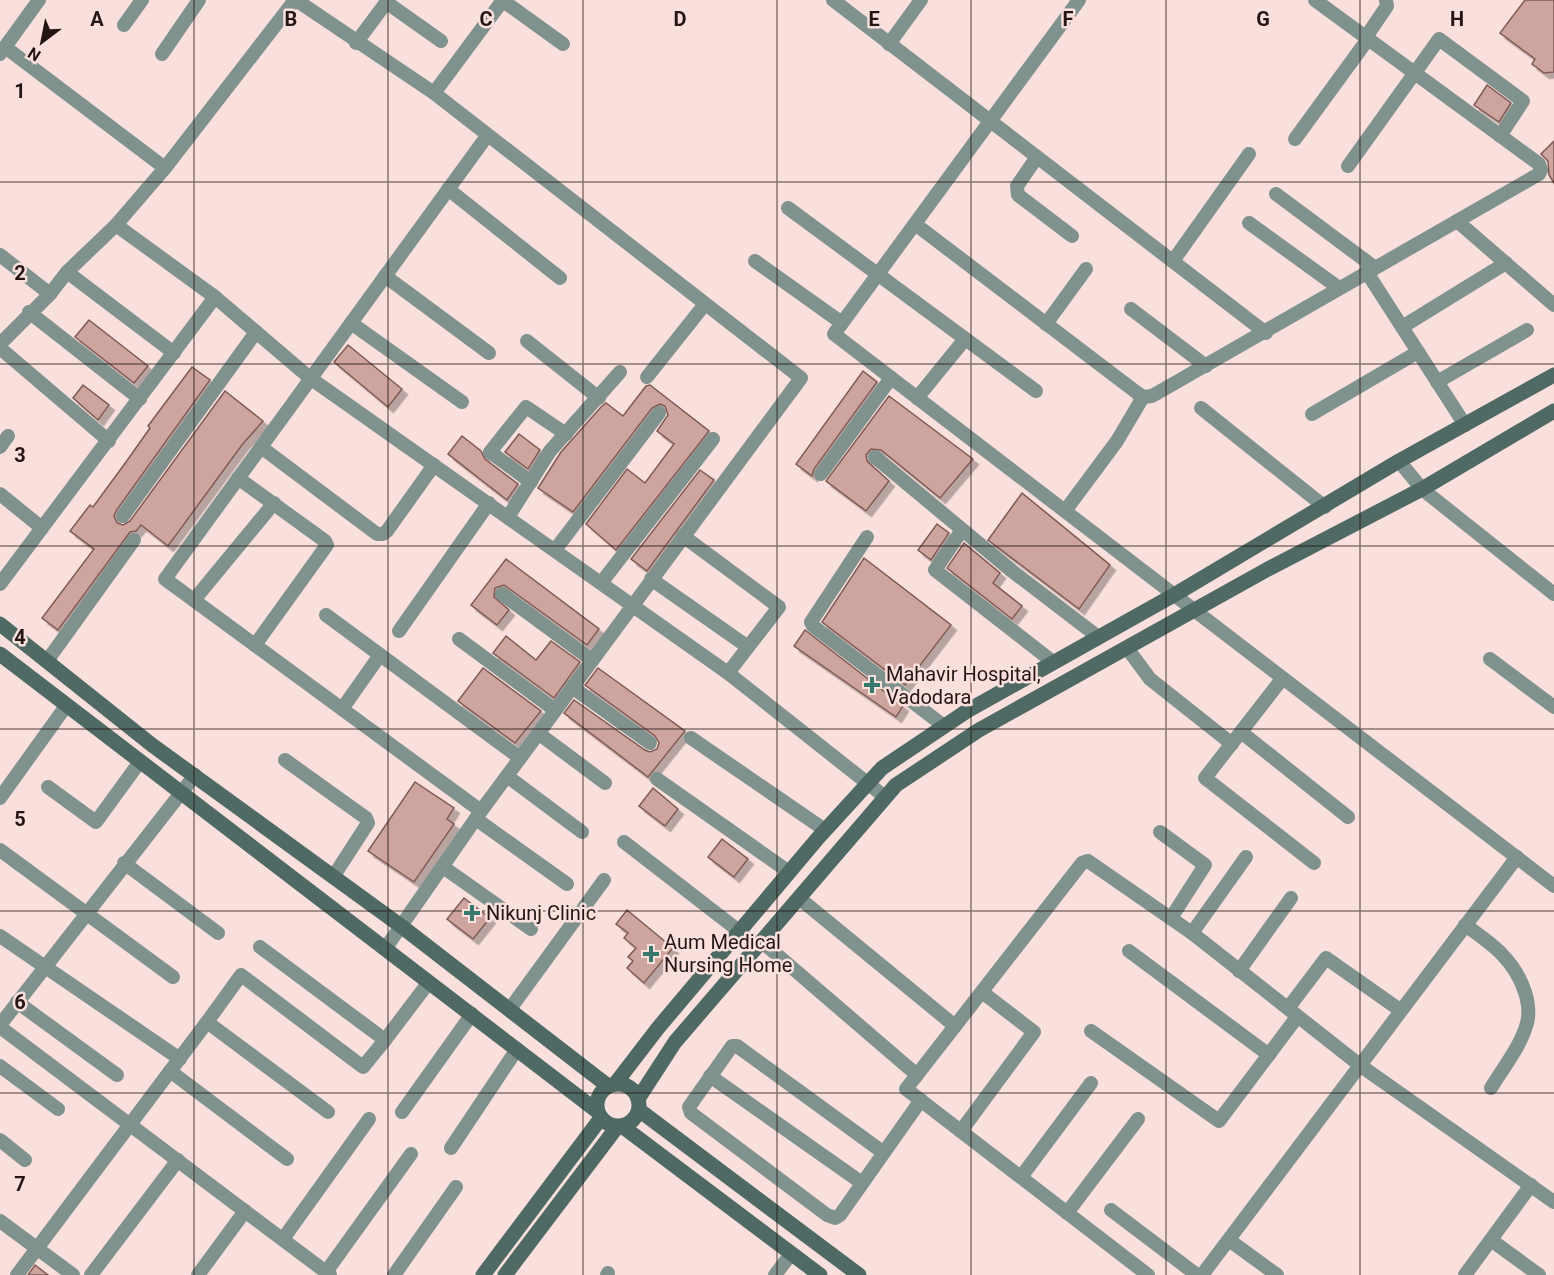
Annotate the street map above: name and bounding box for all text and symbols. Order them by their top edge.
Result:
text: A [90,7,104,31]
text: B [285,7,297,31]
text: C [479,7,493,31]
text: D [674,7,687,31]
text: E [868,7,880,31]
text: F [1063,7,1074,31]
text: G [1256,7,1270,31]
text: H [1450,7,1464,31]
north arrow [12,12,72,72]
text: N [24,43,44,65]
text: 1 [14,79,26,103]
text: 2 [14,261,26,285]
text: 3 [14,443,26,467]
text: 4 [14,625,26,649]
place label: Mahavir Hospital, Vadodara [886,662,1041,709]
marker: Mahavir Hospital, Vadodara [863,676,881,694]
text: 5 [14,807,26,831]
place label: Nikunj Clinic [486,901,596,925]
marker: Nikunj Clinic [463,904,481,922]
place label: Aum Medical Nursing Home [664,930,792,977]
marker: Aum Medical Nursing Home [642,945,660,963]
text: 6 [14,990,26,1014]
text: 7 [14,1172,26,1196]

